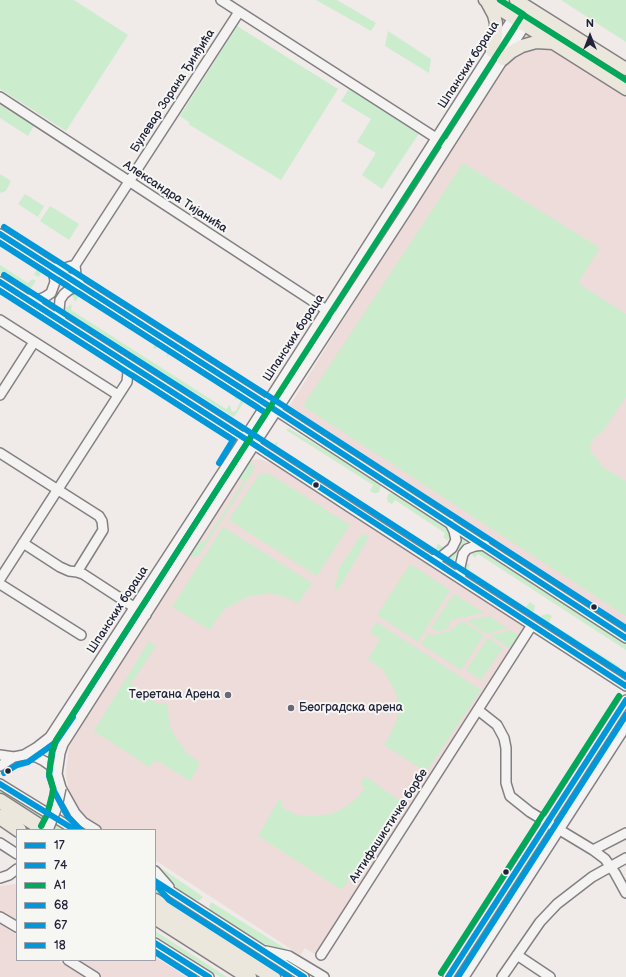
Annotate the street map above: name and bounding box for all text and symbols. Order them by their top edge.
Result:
north arrow [570,16,610,56]
text: N [586,17,594,30]
street label: Шпанских бораца [435,19,503,111]
street label: Булевар Зорана Ђинђића [128,27,218,155]
street label: Александра Тијанића [120,158,230,236]
street label: Шпанских бораца [260,292,328,384]
unlabelled marker [311,480,321,490]
street label: Шпанских бораца [84,564,152,656]
unlabelled marker [589,602,599,612]
place label: Теретана Арена [129,688,220,702]
marker: Теретана Арена [223,690,233,700]
place label: Београдска арена [299,701,403,715]
marker: Београдска арена [286,703,296,713]
unlabelled marker [3,766,13,776]
street label: Антифашистичке борбе [347,766,431,886]
legend [16,829,156,961]
text: 17 [54,838,65,853]
text: 74 [54,858,67,873]
unlabelled marker [501,867,511,877]
text: A1 [54,878,66,893]
text: 68 [54,898,68,913]
text: 67 [54,918,67,933]
text: 18 [54,938,66,953]

